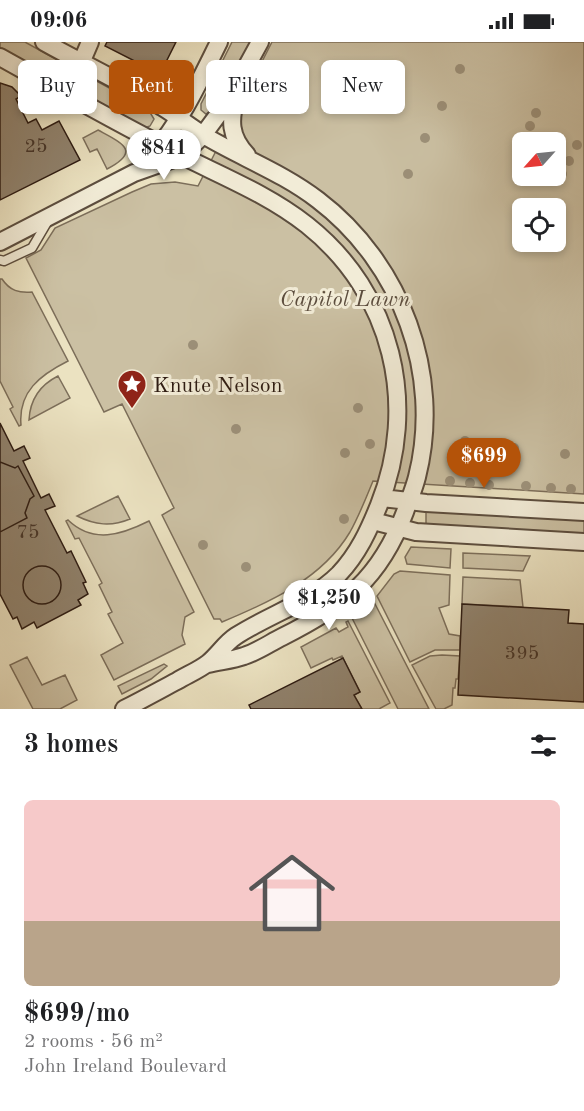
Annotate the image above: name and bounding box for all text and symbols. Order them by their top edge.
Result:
text: 09:06 [30,10,87,32]
chip: Buy [18,60,97,114]
chip: Rent [109,60,194,114]
chip: Filters [206,60,309,114]
chip: New [321,60,405,114]
pin: $841 [128,130,200,181]
north arrow [512,132,566,186]
map controls [512,132,566,252]
house number: 25 [24,137,48,157]
text: $841 [141,139,187,159]
button: locate [512,198,566,252]
park label: Capitol Lawn [280,289,411,311]
place icon: Knute Nelson [116,368,148,410]
place label: Knute Nelson [153,375,283,397]
pin: $699 [448,438,520,489]
text: $699 [461,447,507,467]
house number: 75 [16,523,40,543]
pin: $1,250 [280,580,378,631]
text: $1,250 [297,589,361,609]
house number: 395 [505,644,539,664]
icon: filters [527,729,560,762]
text: 3 homes [24,732,118,758]
icon: home [238,839,346,947]
text: $699/mo [24,1001,130,1027]
text: 2 rooms · 56 m² [24,1032,163,1052]
text: John Ireland Boulevard [24,1057,227,1077]

